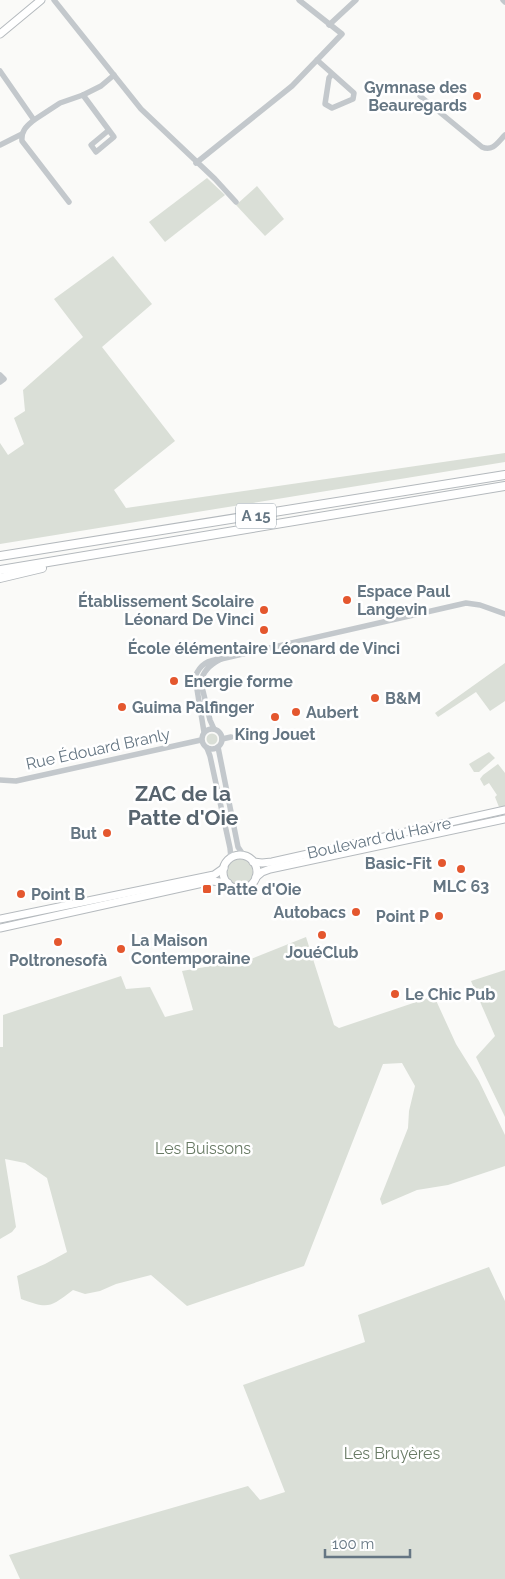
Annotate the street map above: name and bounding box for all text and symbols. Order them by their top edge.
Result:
place label: Gymnase des Beauregards [364,78,467,115]
marker: Gymnase des Beauregards [471,90,483,102]
road number: A 15 [236,504,276,528]
place label: Espace Paul Langevin [357,582,451,619]
place label: Établissement Scolaire Léonard De Vinci [78,591,254,629]
marker: Espace Paul Langevin [341,594,353,606]
marker: Établissement Scolaire Léonard De Vinci [258,604,270,616]
marker: École élémentaire Léonard de Vinci [258,624,270,636]
place label: École élémentaire Léonard de Vinci [128,638,400,658]
place label: Energie forme [184,672,293,691]
marker: Energie forme [168,675,180,687]
place label: B&M [385,689,421,708]
marker: B&M [369,692,381,704]
place label: Guima Palfinger [132,698,254,717]
marker: Guima Palfinger [116,701,128,713]
place label: Aubert [306,703,359,722]
marker: Aubert [290,706,302,718]
marker: King Jouet [269,711,281,723]
street label: Rue Édouard Branly [24,723,172,774]
place label: King Jouet [235,725,315,744]
district label: ZAC de la Patte d'Oie [128,781,239,830]
street label: Boulevard du Havre [305,813,453,863]
place label: But [70,824,97,843]
marker: But [101,827,113,839]
place label: Basic-Fit [365,854,432,873]
marker: Basic-Fit [436,857,448,869]
marker: MLC 63 [455,863,467,875]
place label: MLC 63 [433,877,489,896]
place label: Patte d'Oie [217,880,302,899]
marker: Patte d'Oie [201,883,213,895]
place label: Point B [31,885,85,904]
marker: Point B [15,888,27,900]
place label: Autobacs [274,903,346,922]
marker: Autobacs [350,906,362,918]
place label: Point P [376,907,429,926]
marker: Point P [433,910,445,922]
marker: JouéClub [316,929,328,941]
place label: La Maison Contemporaine [131,931,251,968]
marker: Poltronesofà [52,936,64,948]
marker: La Maison Contemporaine [115,943,127,955]
place label: JouéClub [286,943,358,962]
place label: Poltronesofà [9,951,107,970]
place label: Le Chic Pub [405,985,495,1004]
marker: Le Chic Pub [389,988,401,1000]
park label: Les Buissons [155,1139,251,1158]
park label: Les Bruyères [344,1444,440,1463]
scale bar [325,1526,410,1558]
text: 100 m [332,1535,374,1553]

